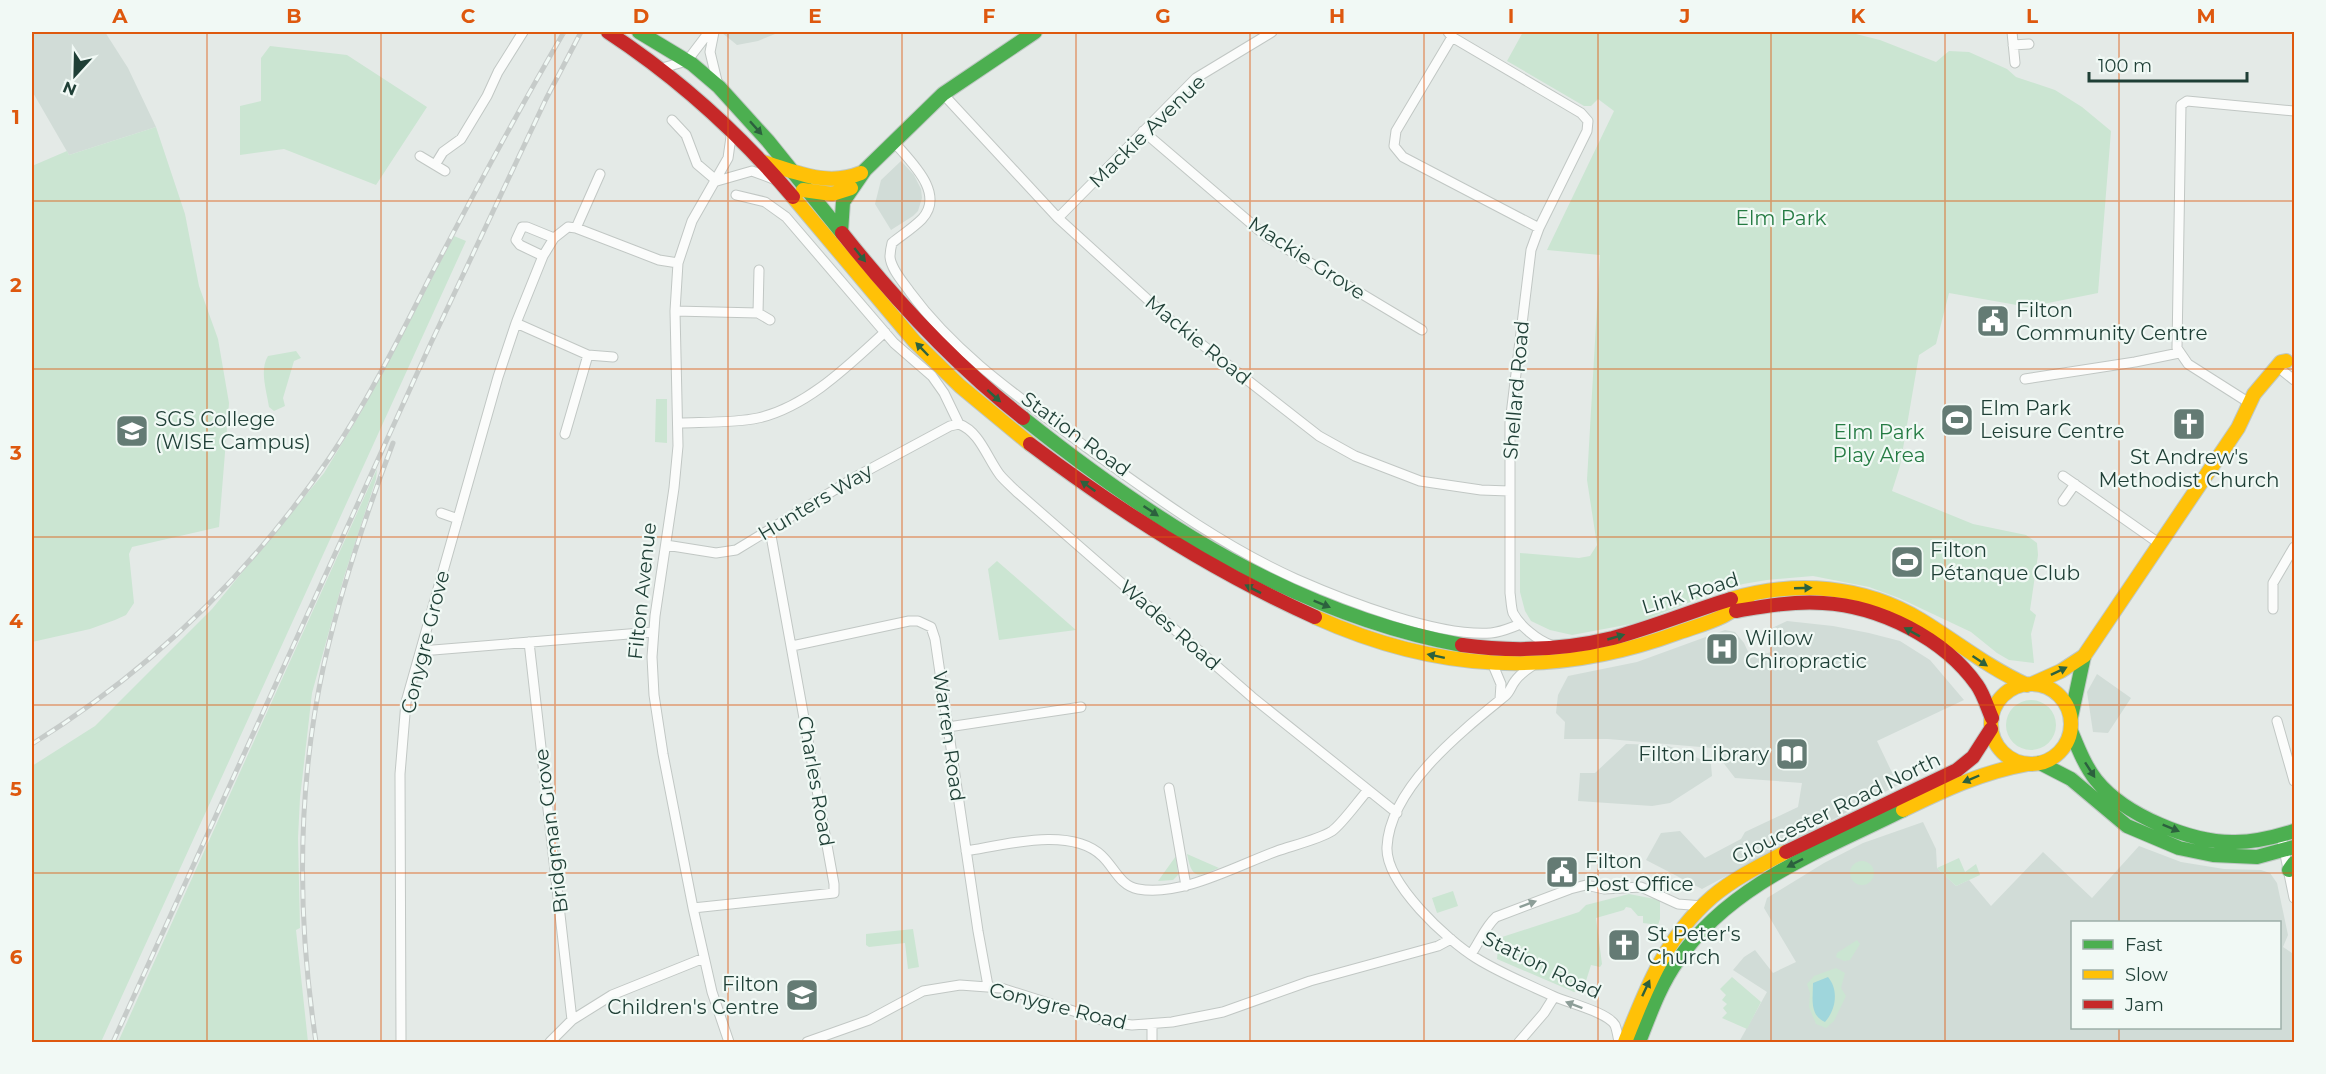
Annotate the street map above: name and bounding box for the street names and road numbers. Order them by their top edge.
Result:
street label: Mackie Avenue [1084,70,1210,192]
street label: Mackie Grove [1244,211,1370,305]
street label: Mackie Road [1140,290,1256,390]
street label: Shellard Road [1498,320,1534,460]
street label: Station Road [1017,386,1135,482]
street label: Hunters Way [753,458,877,546]
street label: Filton Avenue [623,521,661,661]
street label: Link Road [1639,567,1741,619]
street label: Conygre Grove [396,568,454,716]
street label: Wades Road [1115,575,1225,675]
street label: Warren Road [928,669,970,803]
street label: Charles Road [793,714,839,848]
street label: Bridgman Grove [529,747,573,915]
street label: Gloucester Road North [1728,747,1944,869]
street label: Station Road [1479,926,1605,1004]
street label: Conygre Road [987,977,1129,1035]

